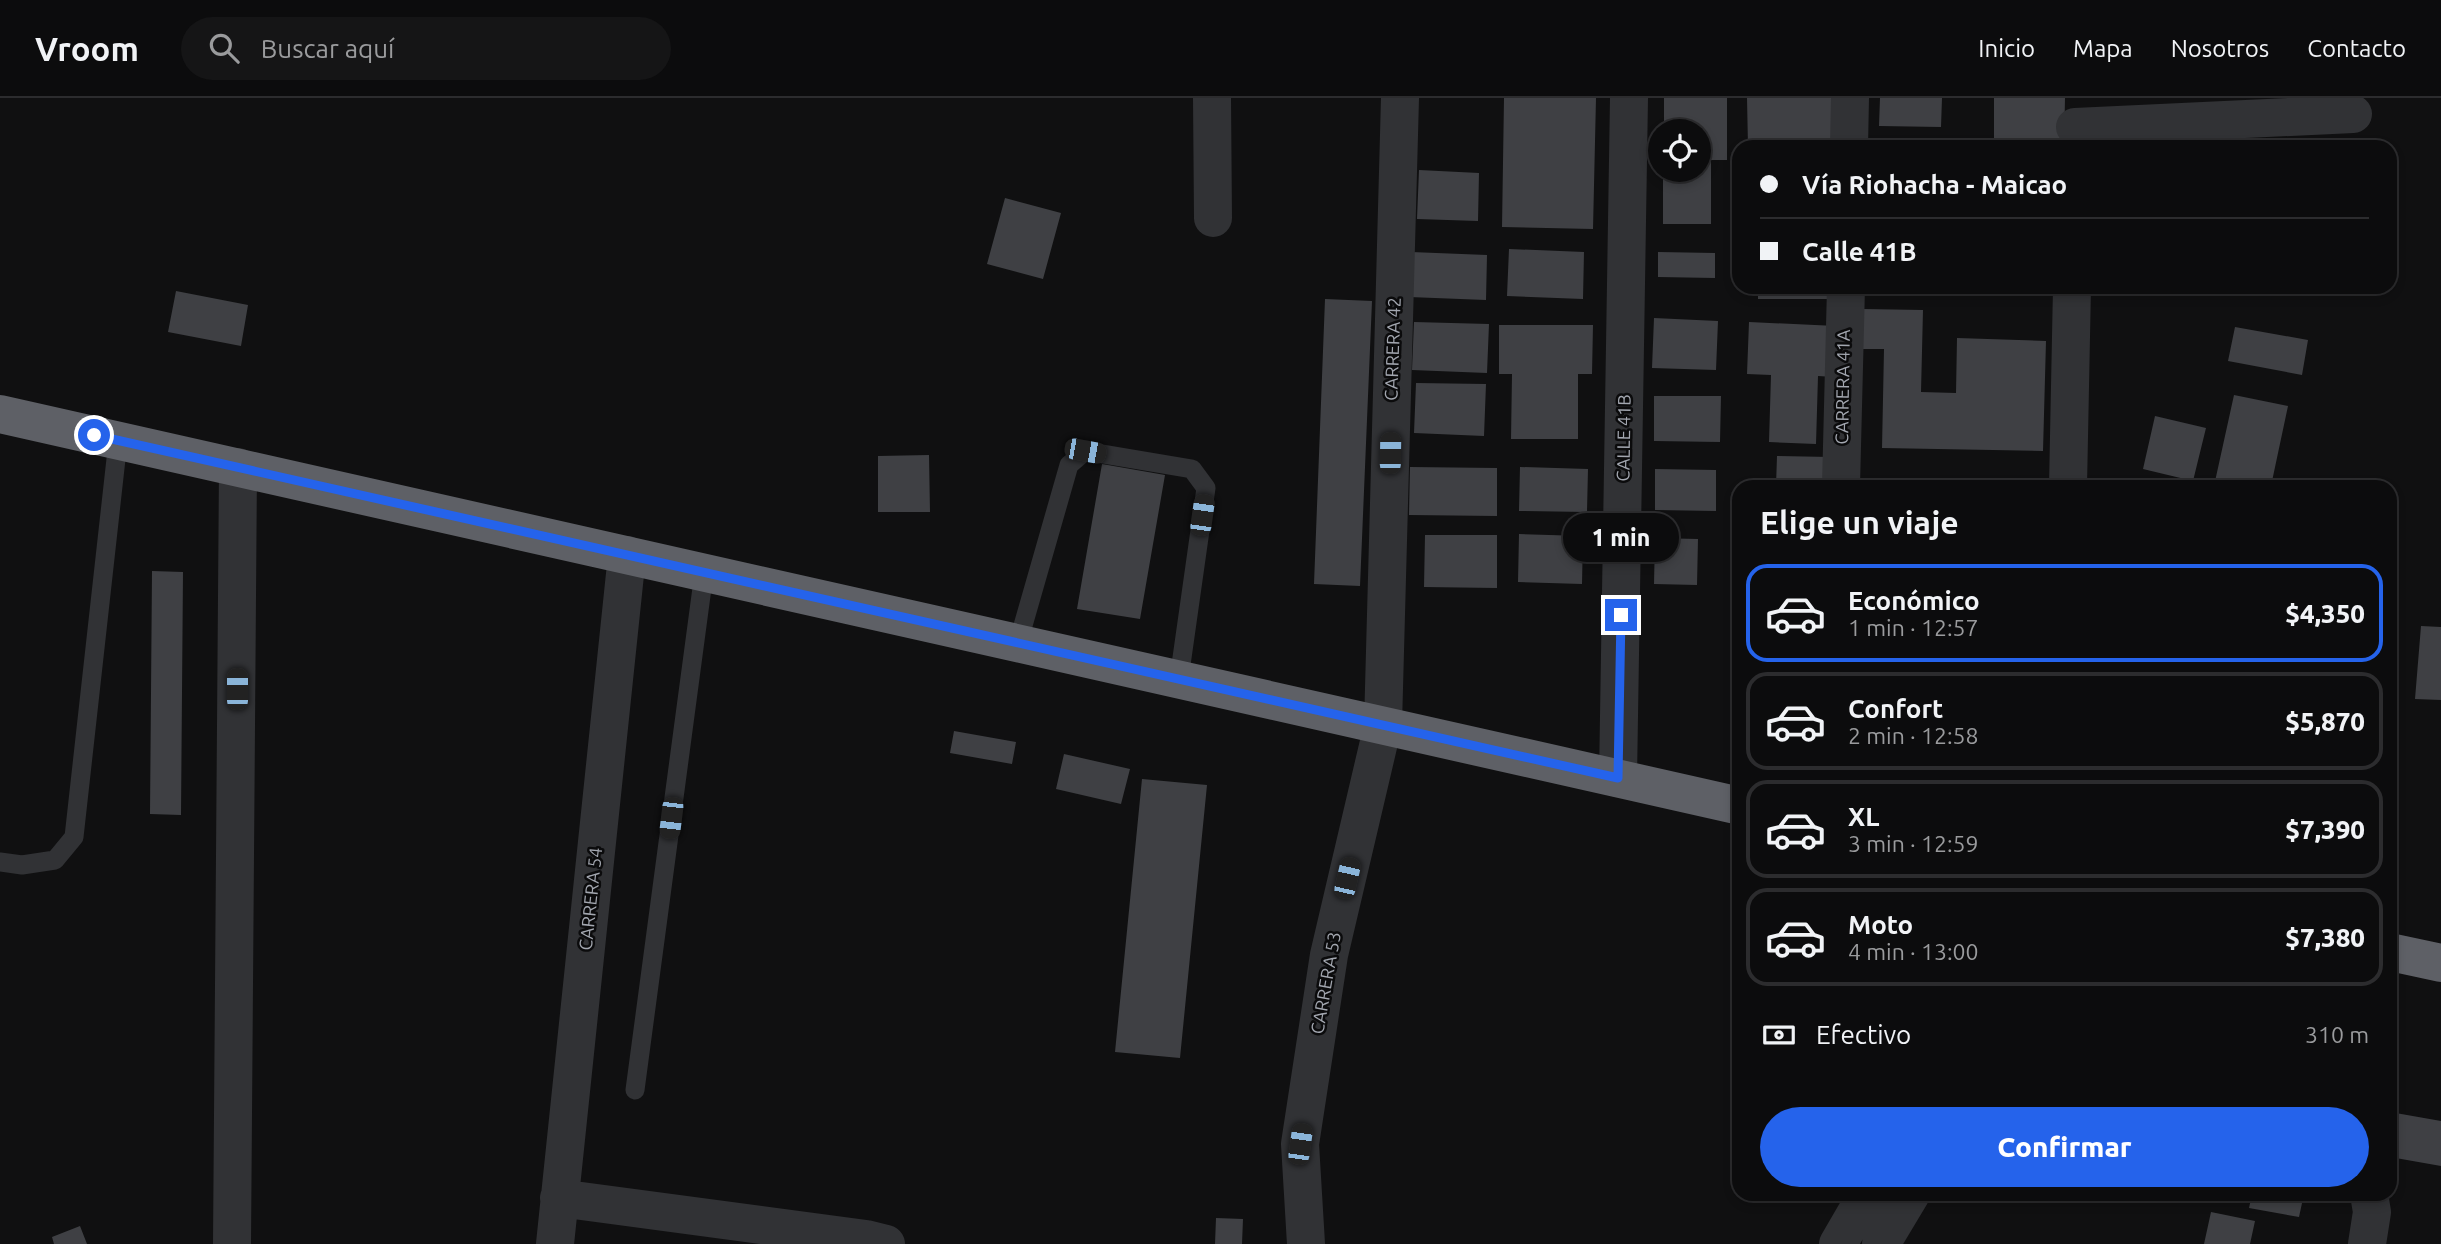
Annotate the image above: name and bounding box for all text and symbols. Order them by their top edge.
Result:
search box [181,17,671,80]
icon: search [205,29,243,67]
text: Vroom [35,30,139,67]
text: Buscar aquí [261,34,394,63]
text: Inicio [1978,35,2035,62]
text: Mapa [2073,35,2133,62]
text: Nosotros [2171,35,2269,62]
text: Contacto [2307,35,2406,62]
map controls [1648,119,1711,182]
button: locate [1648,119,1711,182]
text: Vía Riohacha - Maicao [1802,170,2067,199]
text: Calle 41B [1802,237,1916,266]
street label: CARRERA 42 [1380,297,1404,401]
street label: CARRERA 41A [1831,329,1853,445]
street label: CALLE 41B [1612,394,1634,482]
route start [78,419,110,451]
car [1380,432,1401,474]
car [1063,437,1108,465]
car [1189,493,1216,537]
text: Elige un viaje [1760,504,1959,540]
callout: 1 min [1563,514,1679,562]
text: 1 min [1592,525,1650,550]
icon: car [1764,582,1827,645]
text: Económico [1848,586,1980,615]
route end [1605,599,1637,631]
text: $4,350 [2285,599,2365,628]
text: 1 min · 12:57 [1848,615,1979,640]
car [227,668,248,710]
icon: car [1764,690,1827,753]
text: Confort [1848,694,1943,723]
text: $5,870 [2285,707,2365,736]
text: 2 min · 12:58 [1848,723,1979,748]
car [659,796,684,840]
icon: car [1764,798,1827,861]
text: XL [1848,802,1879,831]
text: $7,390 [2285,815,2365,844]
text: 3 min · 12:59 [1848,831,1979,856]
street label: CARRERA 54 [575,846,605,951]
car [1333,855,1362,901]
icon: car [1764,906,1827,969]
text: Moto [1848,910,1913,939]
text: $7,380 [2285,923,2365,952]
street label: CARRERA 53 [1306,930,1344,1036]
text: 4 min · 13:00 [1848,939,1979,964]
icon: cash [1760,1016,1798,1054]
text: Efectivo [1816,1020,1911,1049]
text: 310 m [2305,1022,2369,1047]
button: Confirmar [1760,1107,2369,1187]
car [1287,1122,1314,1166]

